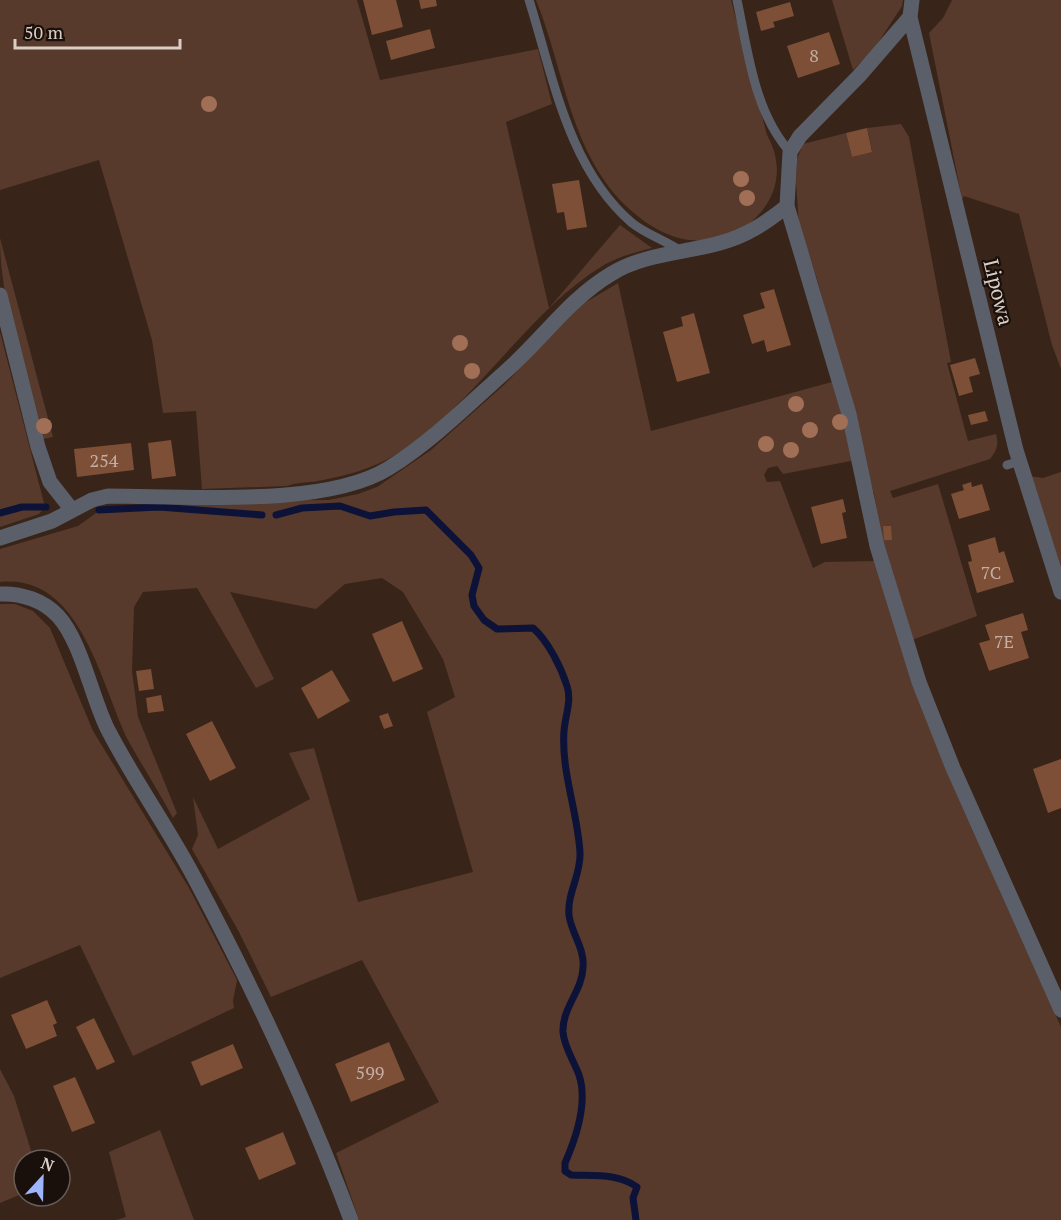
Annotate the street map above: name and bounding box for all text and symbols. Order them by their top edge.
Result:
scale bar [15,12,180,50]
text: 50 m [24,20,64,44]
house number: 8 [809,43,819,67]
street label: Lipowa [977,256,1021,328]
house number: 254 [90,448,119,472]
house number: 7C [981,560,1001,584]
house number: 7E [994,629,1014,653]
house number: 599 [356,1060,384,1084]
north arrow [12,1148,72,1208]
text: N [38,1152,57,1177]

